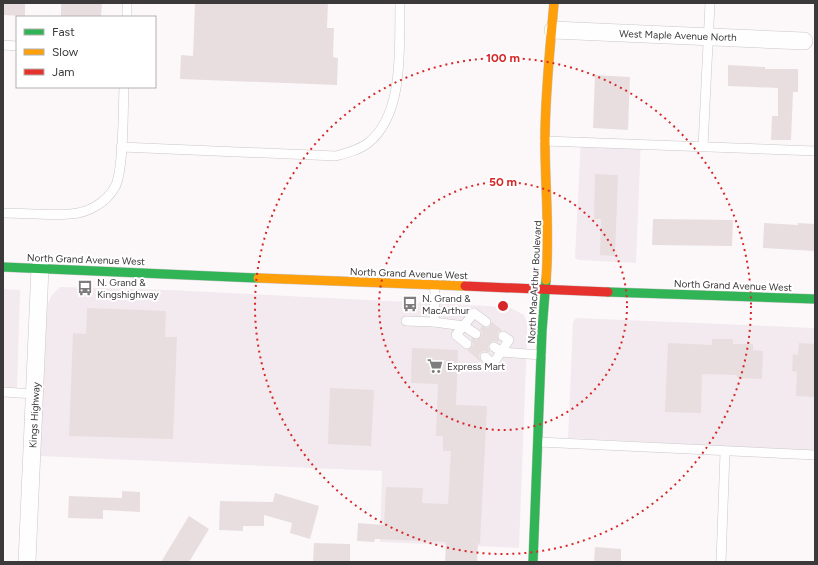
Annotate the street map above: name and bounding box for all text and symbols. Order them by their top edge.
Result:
legend [16,16,156,88]
text: Fast [52,25,75,39]
street label: West Maple Avenue North [619,27,737,44]
text: Slow [52,45,79,59]
text: 100 m [486,51,520,65]
text: Jam [52,65,75,79]
text: 50 m [489,175,517,189]
street label: North MacArthur Boulevard [525,220,544,344]
street label: North Grand Avenue West [27,251,145,268]
street label: North Grand Avenue West [350,265,468,282]
place label: N. Grand & Kingshighway [97,276,160,301]
street label: North Grand Avenue West [674,277,792,294]
bus stop icon: N. Grand & Kingshighway [76,279,94,297]
place label: N. Grand & MacArthur [422,292,471,317]
bus stop icon: N. Grand & MacArthur [401,295,419,313]
centre of rings [496,299,510,313]
supermarket icon: Express Mart [426,357,444,375]
place label: Express Mart [447,360,505,373]
street label: Kings Highway [26,381,43,448]

